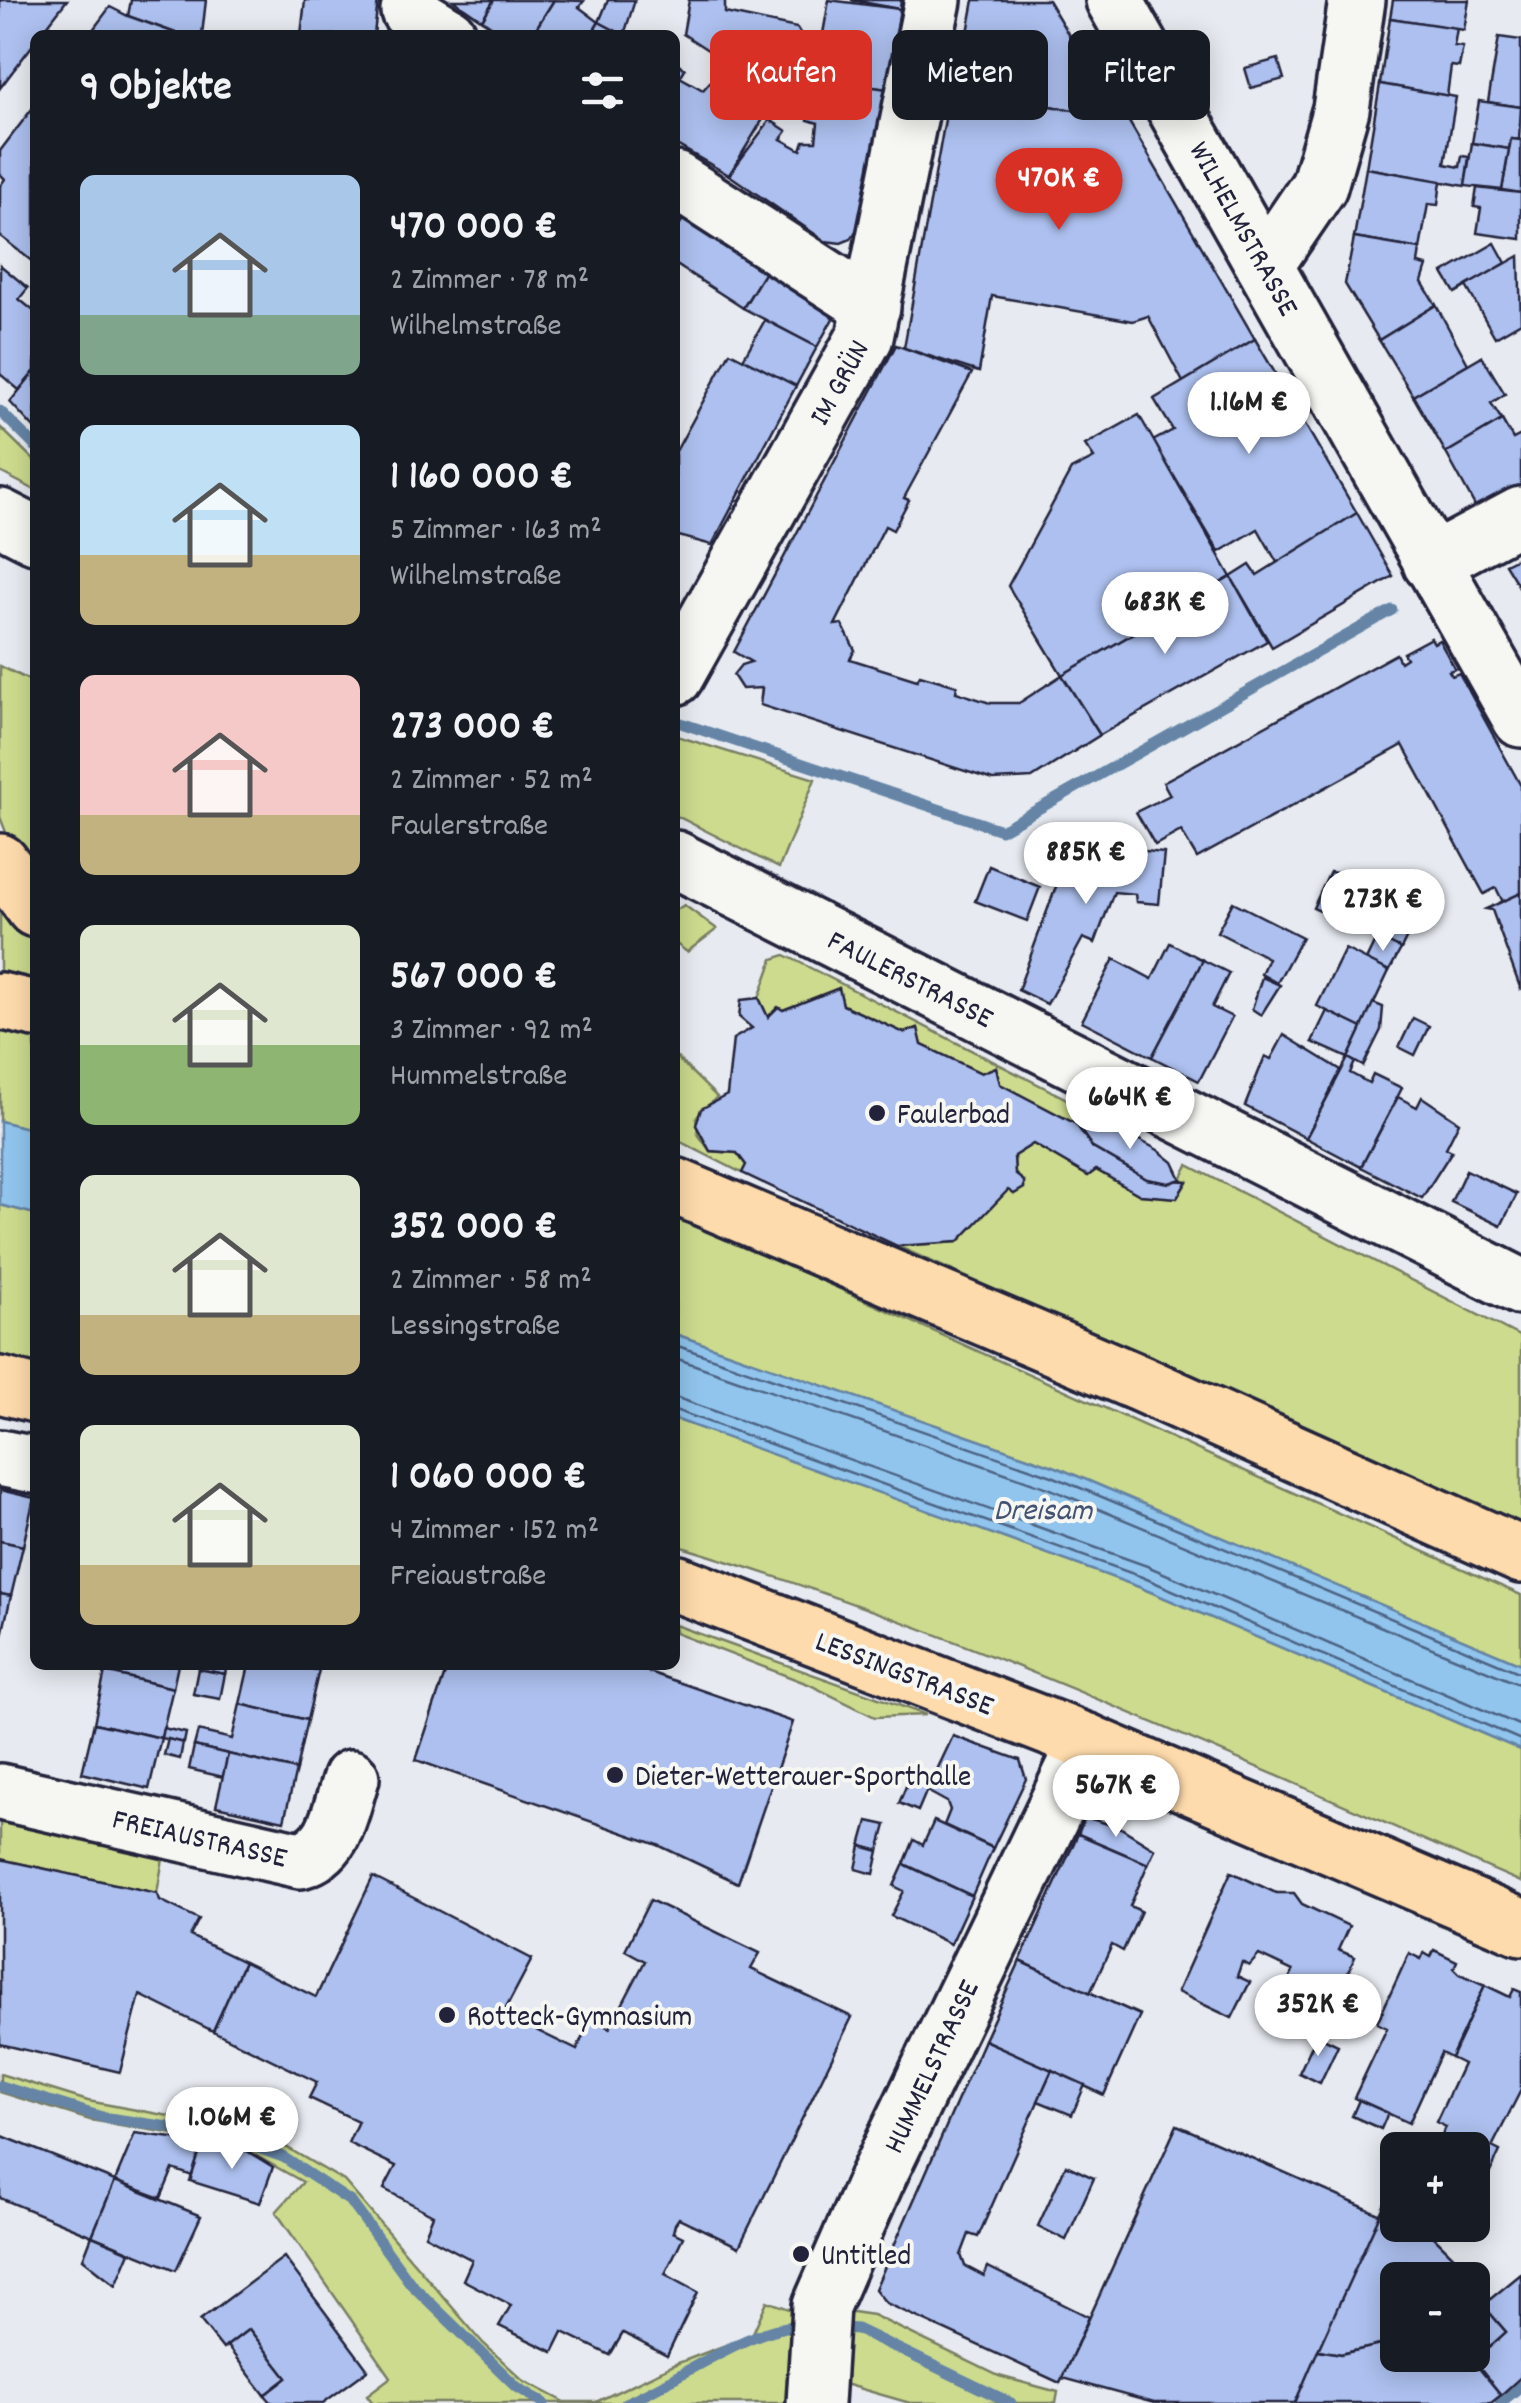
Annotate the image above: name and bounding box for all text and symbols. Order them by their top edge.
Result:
chip: Kaufen [710,30,872,120]
chip: Mieten [892,30,1048,120]
chip: Filter [1068,30,1210,120]
text: 9 Objekte [80,60,232,120]
icon: filters [575,63,630,118]
street label: WILHELMSTRASSE [1175,135,1307,326]
pin: 470K € [978,148,1140,233]
text: 470K € [1018,157,1100,203]
text: 470 000 € [390,199,558,259]
icon: home [160,215,280,335]
text: 2 Zimmer · 78 m² [390,259,589,305]
text: Wilhelmstraße [390,305,562,351]
street label: IM GRÜN [801,334,883,435]
pin: 1.16M € [1157,372,1341,457]
text: 1.16M € [1210,381,1288,427]
text: 1 160 000 € [390,449,573,509]
icon: home [160,465,280,585]
text: 5 Zimmer · 163 m² [390,509,602,555]
text: Wilhelmstraße [390,555,562,601]
pin: 683K € [1084,572,1246,657]
text: 683K € [1124,581,1206,627]
text: 273 000 € [390,699,554,759]
icon: home [160,715,280,835]
text: 2 Zimmer · 52 m² [390,759,593,805]
text: Faulerstraße [390,805,548,851]
pin: 885K € [1005,822,1167,907]
text: 885K € [1046,831,1126,877]
pin: 273K € [1302,869,1464,954]
text: 273K € [1343,878,1423,924]
street label: FAULERSTRASSE [819,922,1000,1042]
text: 567 000 € [390,949,557,1009]
icon: home [160,965,280,1085]
text: 3 Zimmer · 92 m² [390,1009,593,1055]
text: Hummelstraße [390,1055,567,1101]
pin: 664K € [1049,1067,1211,1152]
text: 664K € [1088,1076,1172,1122]
place label: Faulerbad [897,1096,1010,1139]
marker: Faulerbad [866,1102,888,1124]
text: 352 000 € [390,1199,558,1259]
icon: home [160,1215,280,1335]
text: 2 Zimmer · 58 m² [390,1259,592,1305]
text: Lessingstraße [390,1305,560,1351]
text: 1 060 000 € [390,1449,587,1509]
icon: home [160,1465,280,1585]
water label: Dreisam [994,1490,1093,1536]
text: 4 Zimmer · 152 m² [390,1509,599,1555]
text: Freiaustraße [390,1555,546,1601]
street label: LESSINGSTRASSE [808,1622,999,1730]
pin: 567K € [1035,1755,1197,1840]
place label: Dieter-Wetterauer-Sporthalle [635,1758,971,1801]
marker: Dieter-Wetterauer-Sporthalle [604,1764,626,1786]
text: 567K € [1075,1764,1157,1810]
street label: FREIAUSTRASSE [107,1800,291,1882]
street label: HUMMELSTRASSE [875,1974,993,2162]
pin: 352K € [1237,1974,1399,2059]
text: 352K € [1277,1983,1359,2029]
place label: Rotteck-Gymnasium [467,1998,692,2041]
marker: Rotteck-Gymnasium [436,2004,458,2026]
pin: 1.06M € [140,2087,324,2172]
text: 1.06M € [187,2096,277,2142]
map controls [1380,2132,1490,2372]
button: + [1380,2132,1490,2242]
place label: Untitled [821,2237,911,2280]
marker: Untitled [790,2243,812,2265]
button: − [1380,2262,1490,2372]

